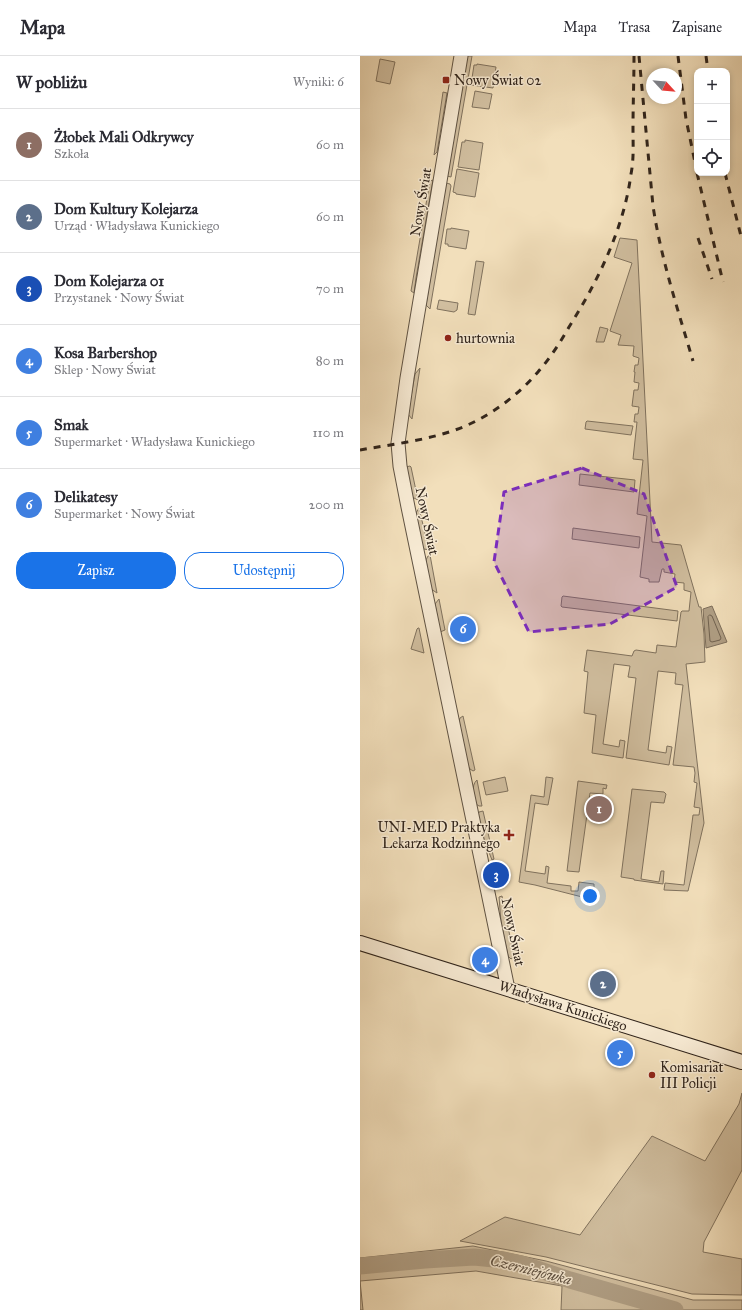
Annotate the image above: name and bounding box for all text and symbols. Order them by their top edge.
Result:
text: Mapa [20,16,65,39]
text: Mapa [563,19,597,36]
text: Trasa [619,19,650,36]
text: Zapisane [672,19,722,36]
north arrow [646,68,682,104]
map controls [694,68,730,176]
button: + [694,68,730,104]
place label: Nowy Świat 02 [454,70,542,89]
text: W pobliżu [16,72,87,93]
text: Wyniki: 6 [293,74,344,90]
marker: Nowy Świat 02 [441,75,451,85]
button: − [694,104,730,140]
text: Żłobek Mali Odkrywcy [54,128,194,146]
text: 1 [26,137,32,153]
text: 60 m [316,137,344,153]
button: locate [694,140,730,176]
text: Szkoła [54,146,89,162]
street label: Nowy Świat [405,166,435,238]
text: Dom Kultury Kolejarza [54,200,198,218]
text: 2 [26,209,32,225]
text: 60 m [316,209,344,225]
text: Urząd · Władysława Kunickiego [54,218,220,234]
text: Dom Kolejarza 01 [54,272,164,290]
text: 3 [26,281,32,297]
text: 70 m [316,281,344,297]
text: Przystanek · Nowy Świat [54,290,184,306]
place label: hurtownia [456,330,515,347]
marker: hurtownia [443,333,453,343]
text: Kosa Barbershop [54,344,157,362]
text: 4 [25,353,33,369]
text: 80 m [316,353,344,369]
text: Sklep · Nowy Świat [54,362,156,378]
text: Smak [54,416,89,434]
text: 5 [26,425,32,441]
text: 110 m [312,425,344,441]
text: Supermarket · Władysława Kunickiego [54,434,255,450]
street label: Nowy Świat [411,485,444,557]
text: Delikatesy [54,488,118,506]
text: 6 [26,497,32,513]
text: 200 m [309,497,344,513]
text: Supermarket · Nowy Świat [54,506,195,522]
button: Zapisz [16,552,176,589]
button: Udostępnij [184,552,344,589]
pin: 6 [450,614,476,644]
pin: 1 [586,794,612,824]
place label: UNI-MED Praktyka Lekarza Rodzinnego [377,819,500,852]
marker: UNI-MED Praktyka Lekarza Rodzinnego [503,829,515,841]
pin: 3 [483,860,509,890]
your location [580,886,600,906]
street label: Nowy Świat [497,896,530,968]
pin: 4 [472,945,498,975]
pin: 2 [590,969,616,999]
street label: Władysława Kunickiego [497,977,629,1035]
pin: 5 [607,1038,633,1068]
place label: Komisariat III Policji [660,1059,723,1092]
marker: Komisariat III Policji [647,1070,657,1080]
water label: Czerniejówka [488,1251,574,1289]

